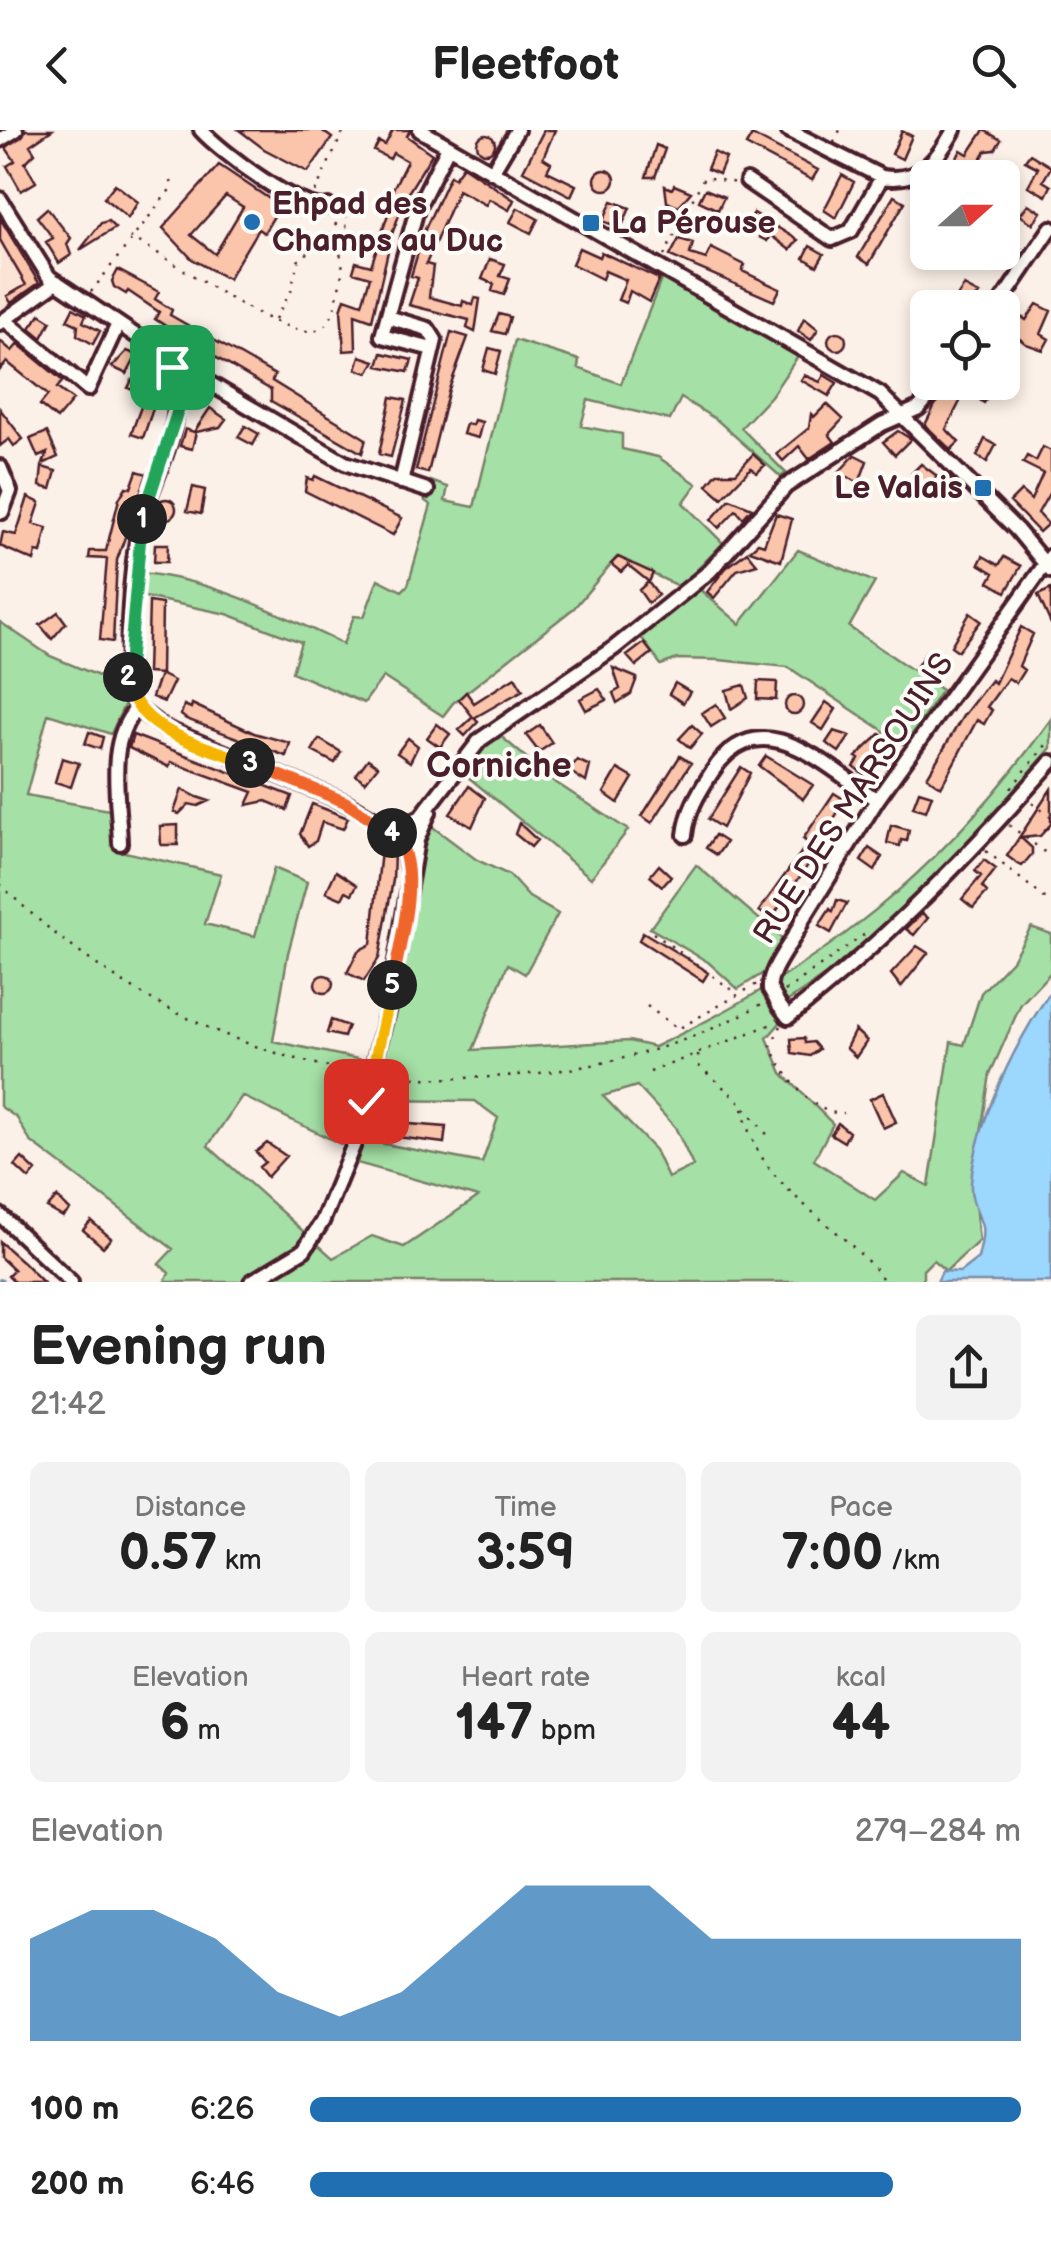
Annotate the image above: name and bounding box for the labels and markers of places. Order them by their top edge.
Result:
place label: Ehpad des Champs au Duc [272,185,503,261]
place label: La Pérouse [611,204,776,243]
marker: Ehpad des Champs au Duc [241,211,263,233]
marker: La Pérouse [580,212,602,234]
pin [130,325,215,410]
place label: Le Valais [834,469,963,508]
marker: Le Valais [972,477,994,499]
pin: 1 [117,494,167,544]
pin: 2 [103,652,153,702]
pin: 3 [225,738,275,788]
pin: 4 [367,808,417,858]
pin: 5 [367,960,417,1010]
pin [324,1059,409,1144]

